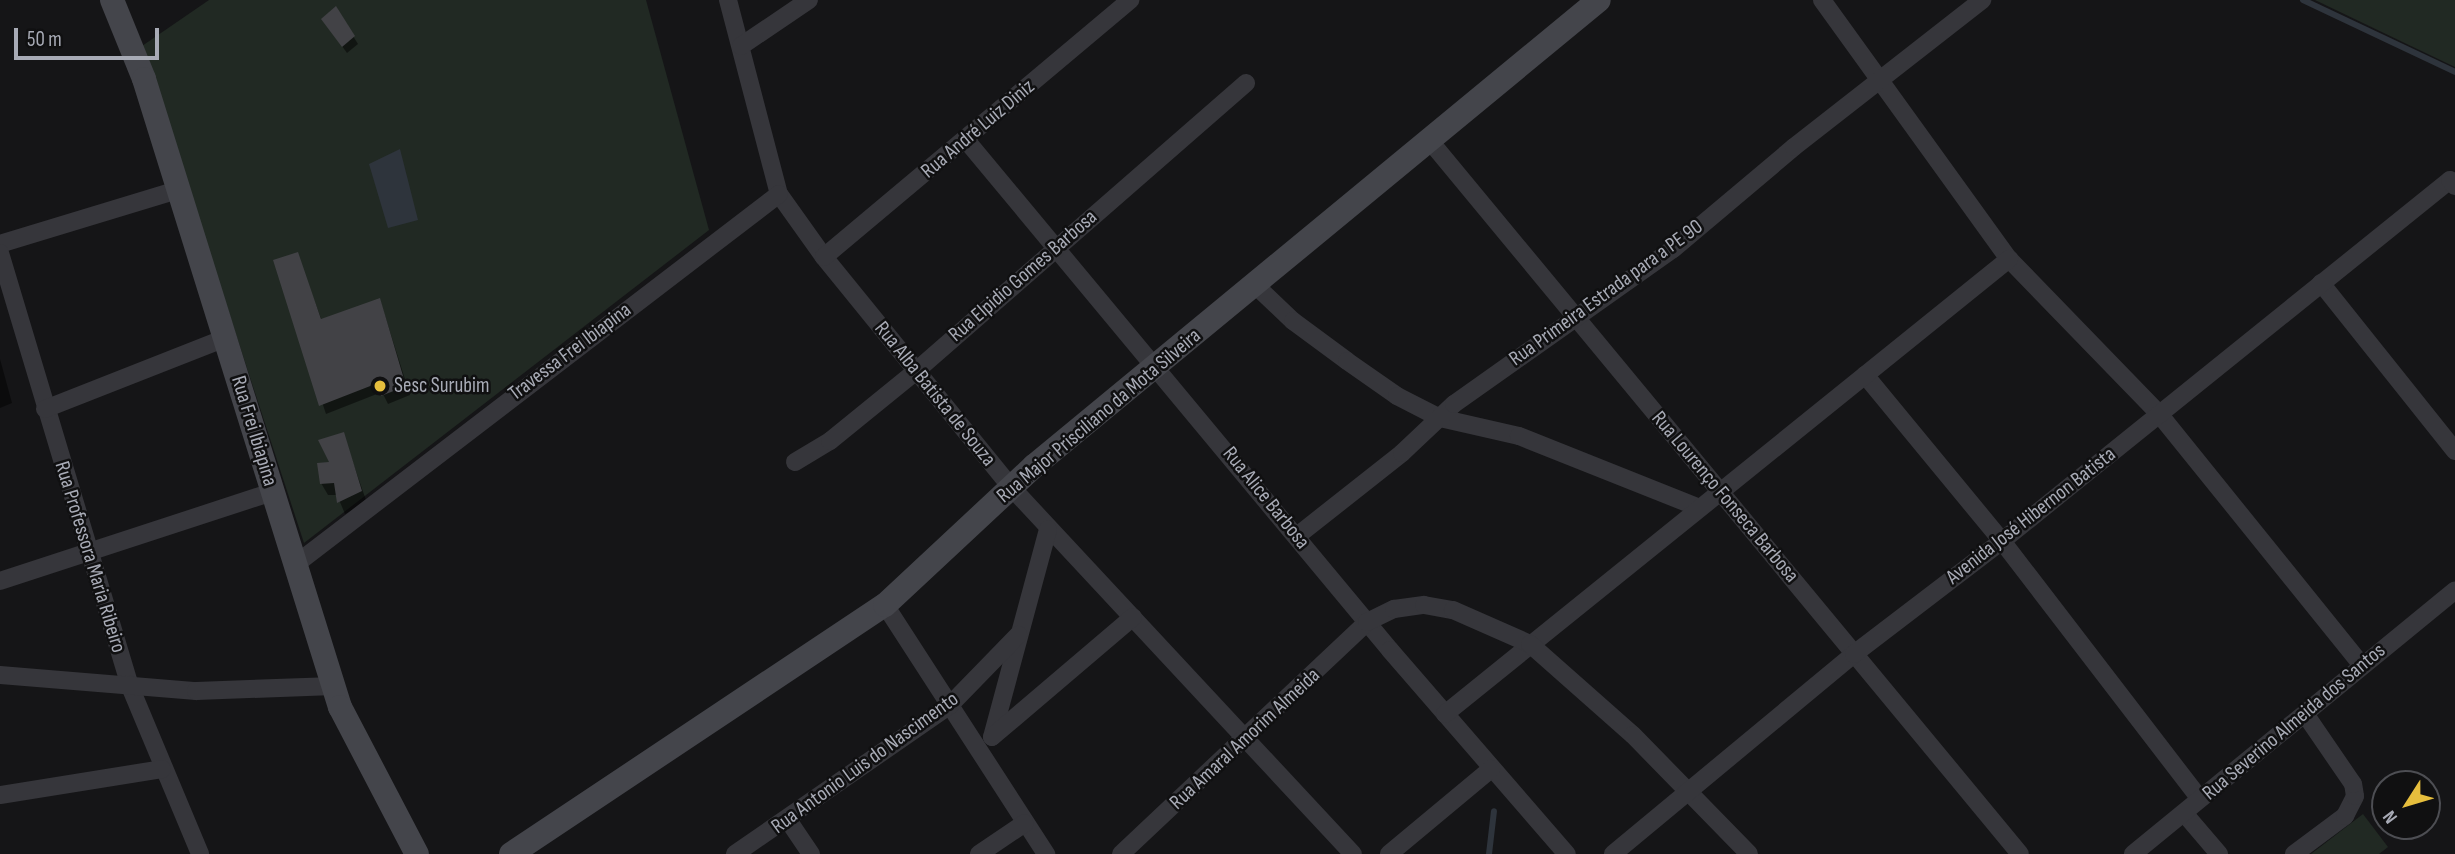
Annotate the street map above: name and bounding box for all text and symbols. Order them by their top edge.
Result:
scale bar [18,14,163,58]
text: 50 m [27,27,62,52]
street label: Rua André Luiz Diniz [916,74,1040,184]
street label: Rua Elpidio Gomes Barbosa [944,205,1102,347]
street label: Rua Primeira Estrada para a PE 90 [1504,214,1708,372]
street label: Travessa Frei Ibiapina [504,298,636,406]
street label: Rua Alba Batista de Souza [869,317,1001,471]
street label: Rua Major Prisciliano da Mota Silveira [992,323,1206,509]
street label: Rua Frei Ibiapina [225,373,283,489]
place label: Sesc Surubim [394,373,489,399]
marker: Sesc Surubim [372,378,388,394]
street label: Rua Lourenço Fonseca Barbosa [1646,406,1804,588]
street label: Rua Alice Barbosa [1217,442,1315,554]
street label: Avenida José Hibernon Batista [1941,442,2121,590]
street label: Rua Professora Maria Ribeiro [49,458,131,656]
street label: Rua Severino Almeida dos Santos [2198,638,2390,806]
street label: Rua Amaral Amorim Almeida [1165,663,1325,815]
street label: Rua Antonio Luis do Nascimento [767,687,963,839]
north arrow [2371,770,2441,840]
text: N [2378,806,2403,828]

